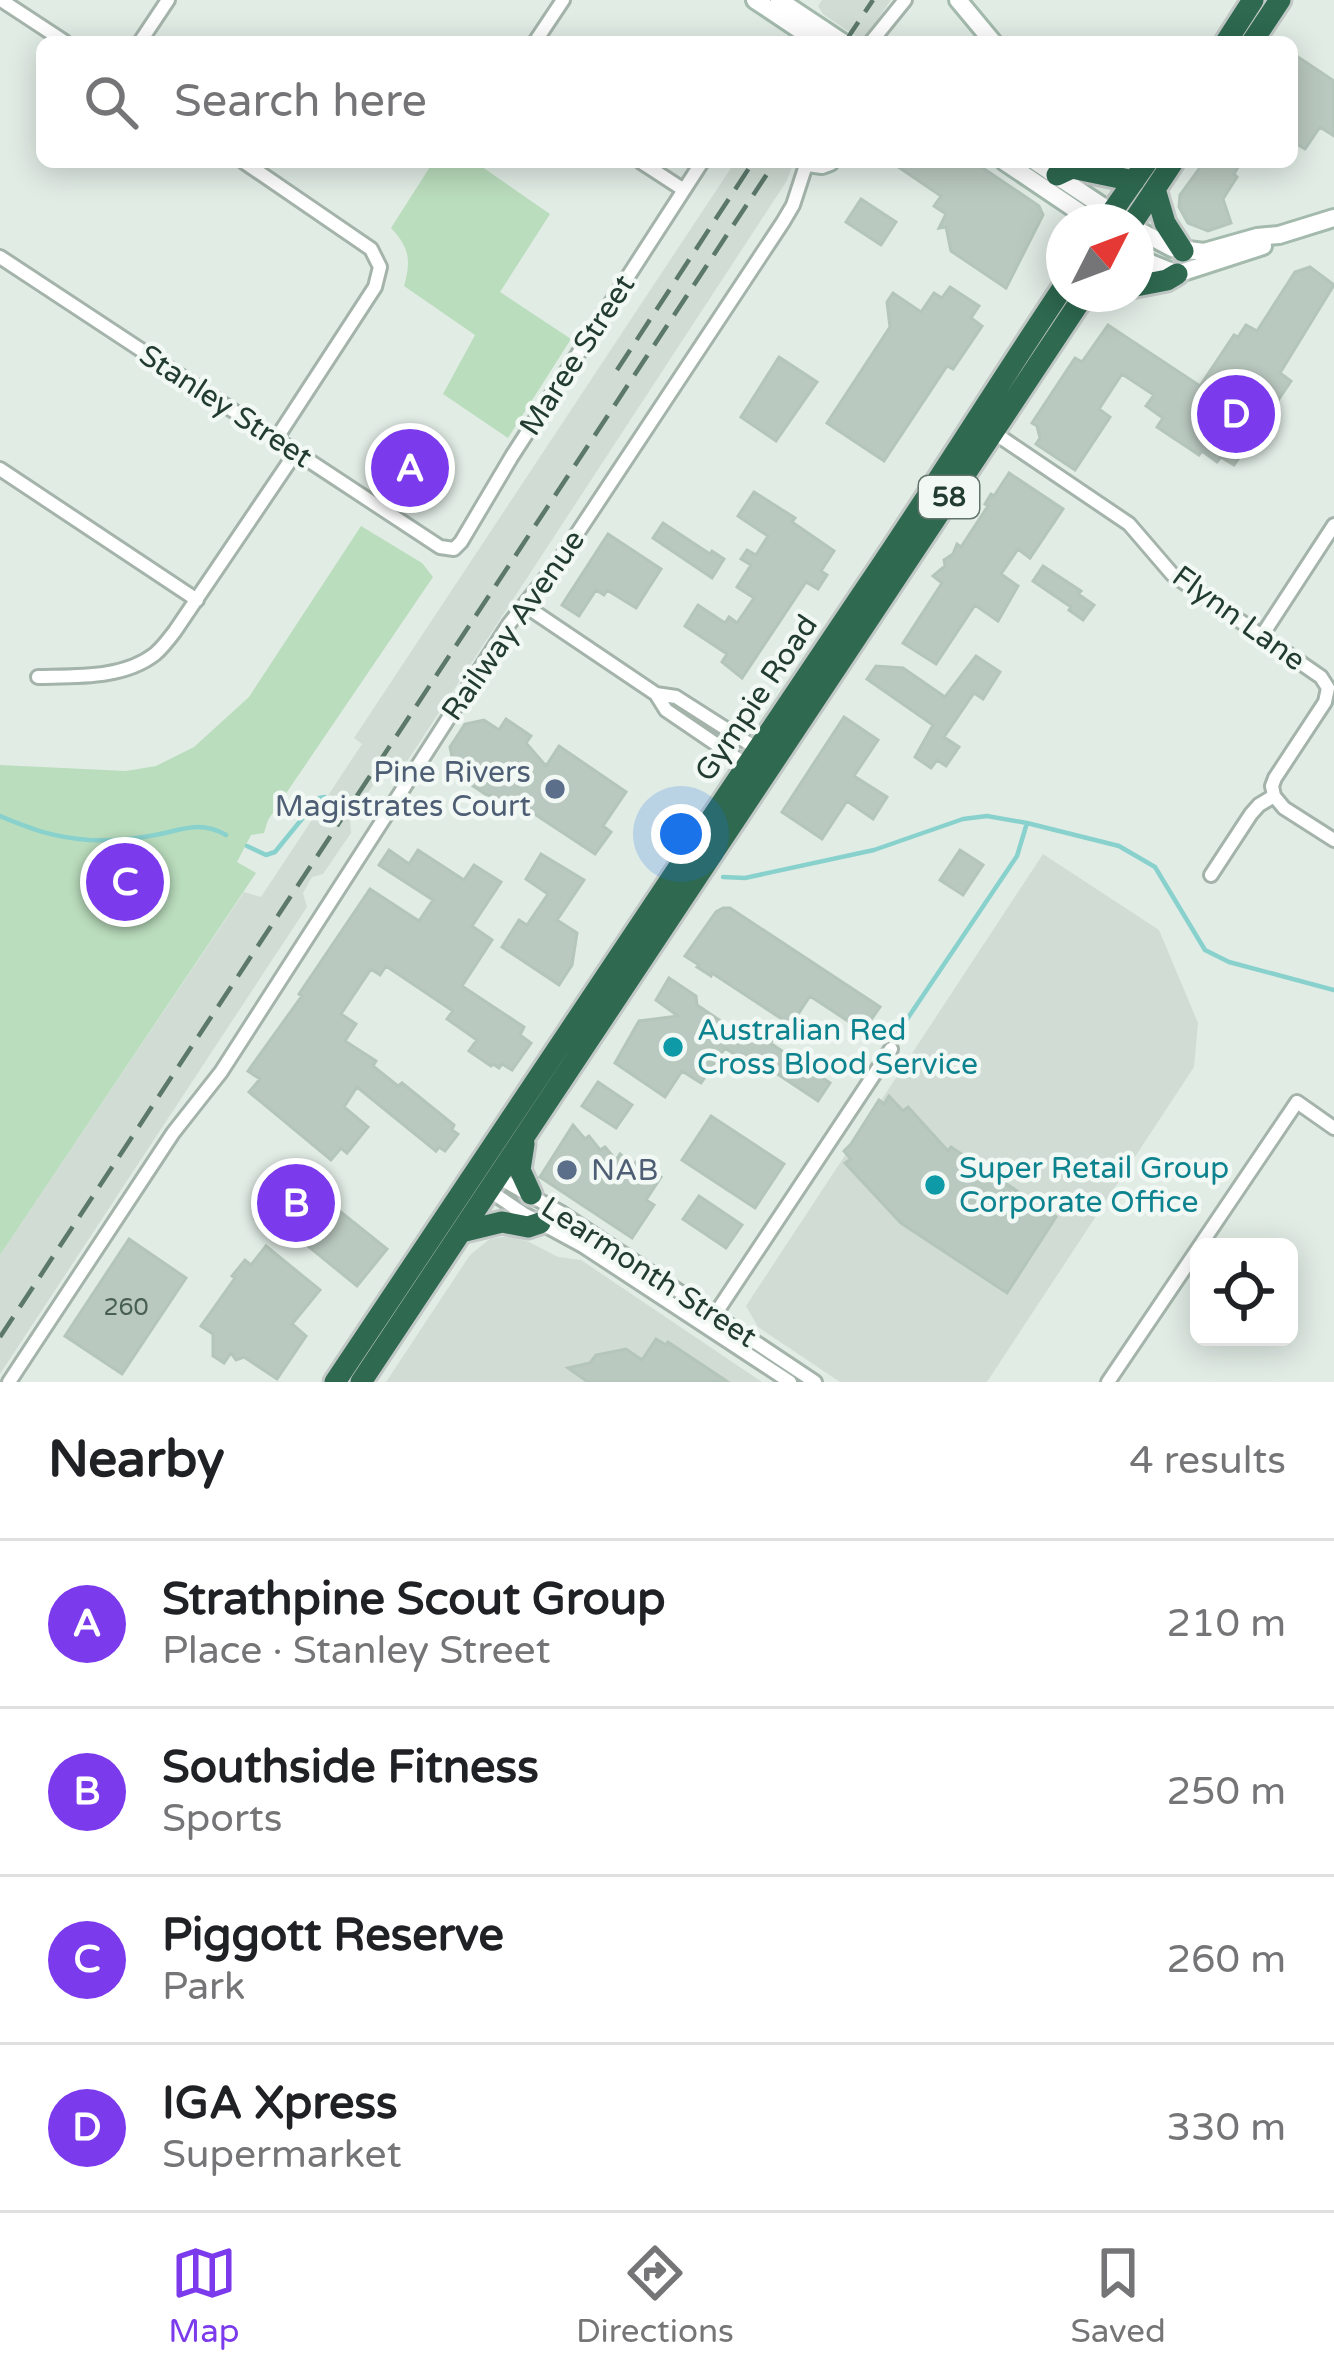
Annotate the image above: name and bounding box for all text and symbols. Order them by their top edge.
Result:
search box [36,36,1298,168]
icon: search [78,69,144,135]
text: Search here [174,75,427,129]
north arrow [1046,204,1154,312]
street label: Maree Street [512,268,643,443]
street label: Stanley Street [132,337,319,476]
pin: D [1197,369,1275,459]
pin: A [371,423,449,513]
road number: 58 [919,476,979,518]
street label: Railway Avenue [434,523,593,728]
street label: Flynn Lane [1165,558,1312,679]
street label: Gympie Road [687,608,826,789]
place label: Pine Rivers Magistrates Court [275,754,531,825]
marker: Pine Rivers Magistrates Court [542,776,568,802]
your location [651,804,711,864]
pin: C [86,837,164,927]
place label: Australian Red Cross Blood Service [697,1012,978,1083]
marker: Australian Red Cross Blood Service [660,1034,686,1060]
place label: Super Retail Group Corporate Office [959,1150,1229,1221]
place label: NAB [591,1152,658,1189]
marker: NAB [554,1157,580,1183]
pin: B [257,1158,335,1248]
marker: Super Retail Group Corporate Office [922,1172,948,1198]
street label: Learmonth Street [534,1189,763,1356]
map controls [1190,1238,1298,1346]
button: locate [1190,1238,1298,1346]
house number: 260 [103,1293,149,1322]
text: Nearby [48,1429,225,1491]
text: 4 results [1129,1437,1286,1484]
text: Strathpine Scout Group [162,1573,666,1627]
text: A [72,1600,102,1647]
text: 210 m [1167,1600,1286,1647]
text: Place · Stanley Street [162,1627,551,1674]
text: Southside Fitness [162,1741,539,1795]
text: B [73,1768,101,1815]
text: 250 m [1167,1768,1286,1815]
text: Sports [162,1795,283,1842]
text: Piggott Reserve [162,1909,504,1963]
text: C [73,1936,101,1983]
text: 260 m [1167,1936,1286,1983]
text: Park [162,1963,245,2010]
text: IGA Xpress [162,2077,398,2131]
text: D [72,2104,102,2151]
text: 330 m [1167,2104,1286,2151]
text: Supermarket [162,2131,402,2178]
tab: Map [168,2240,240,2351]
tab: Directions [576,2240,734,2351]
tab: Saved [1070,2240,1166,2351]

